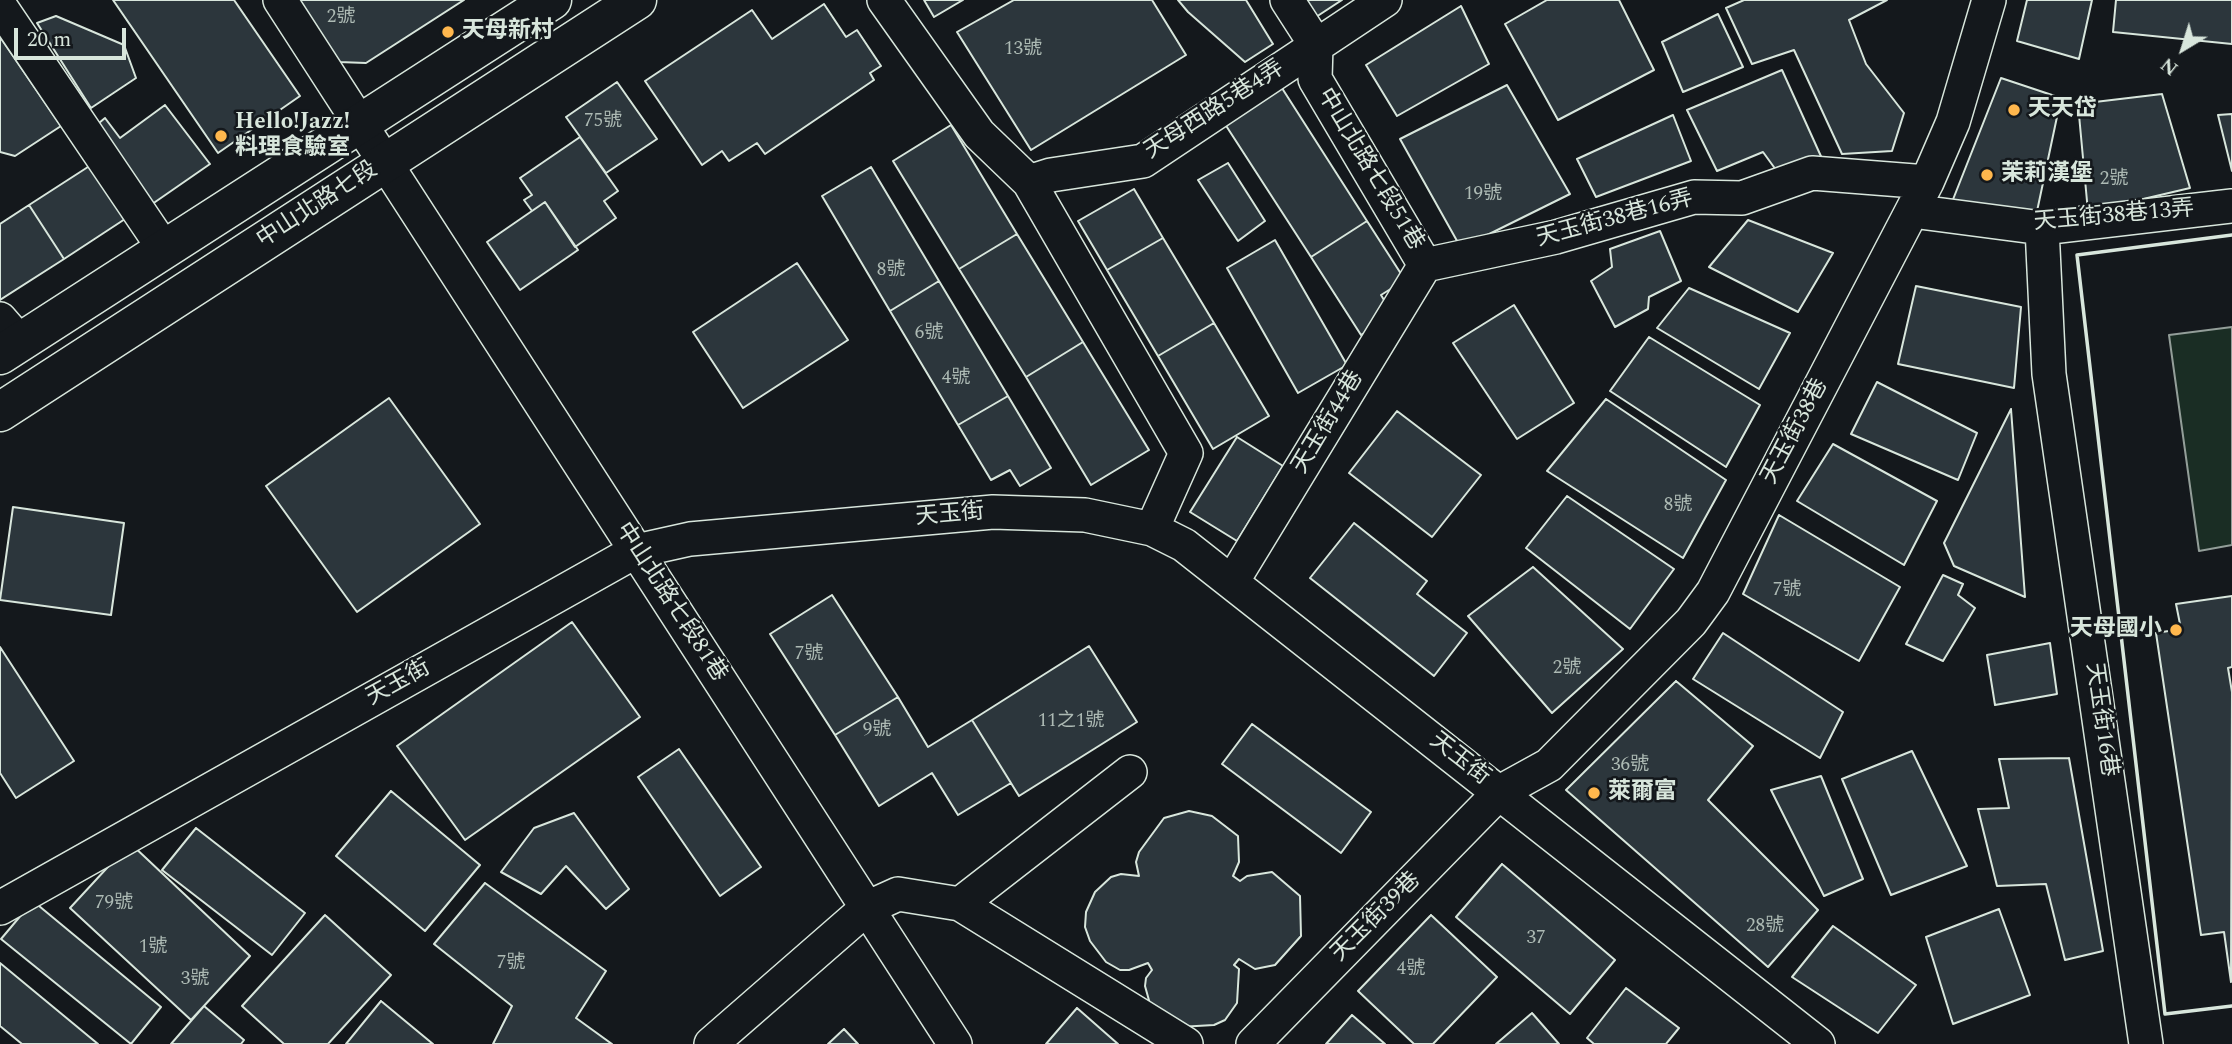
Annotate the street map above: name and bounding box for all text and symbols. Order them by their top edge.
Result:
house number: 2號 [327,7,355,29]
scale bar [18,14,130,58]
north arrow [2148,14,2218,84]
place label: 天母新村 [462,18,554,46]
text: 20 m [27,24,71,56]
marker: 天母新村 [440,24,456,40]
house number: 13號 [1004,39,1042,61]
text: N [2155,50,2185,82]
street label: 天母西路5巷4弄 [1140,56,1290,166]
street label: 中山北路七段51巷 [1310,84,1428,256]
place label: 天天岱 [2028,96,2097,124]
marker: 天天岱 [2006,102,2022,118]
place label: Hello!Jazz! 料理食驗室 [235,109,350,163]
house number: 75號 [584,111,622,133]
marker: Hello!Jazz! 料理食驗室 [213,128,229,144]
street label: 中山北路七段 [253,157,383,255]
place label: 茉莉漢堡 [2001,161,2093,189]
marker: 茉莉漢堡 [1979,167,1995,183]
house number: 2號 [2100,169,2128,191]
house number: 19號 [1464,184,1502,206]
street label: 天玉街38巷16弄 [1534,186,1696,254]
street label: 天玉街38巷13弄 [2033,196,2195,238]
house number: 8號 [877,260,905,282]
house number: 6號 [915,323,943,345]
street label: 天玉街44巷 [1288,367,1370,479]
house number: 4號 [942,368,970,390]
street label: 天玉街38巷 [1757,375,1835,489]
house number: 8號 [1664,495,1692,517]
street label: 天玉街 [914,499,986,533]
street label: 中山北路七段81巷 [608,518,732,688]
house number: 7號 [1773,580,1801,602]
place label: 天母國小 [2070,616,2162,644]
marker: 天母國小 [2168,622,2184,638]
house number: 7號 [795,644,823,666]
street label: 天玉街 [362,655,436,713]
house number: 2號 [1553,658,1581,680]
street label: 天玉街16巷 [2078,661,2122,779]
house number: 11之1號 [1038,711,1104,733]
house number: 9號 [863,720,891,742]
street label: 天玉街 [1423,728,1495,792]
house number: 36號 [1611,755,1649,777]
place label: 萊爾富 [1608,779,1677,807]
marker: 萊爾富 [1586,785,1602,801]
street label: 天玉街39巷 [1327,868,1427,968]
house number: 79號 [95,893,133,915]
house number: 28號 [1746,916,1784,938]
house number: 37 [1527,928,1545,950]
house number: 1號 [139,937,167,959]
house number: 7號 [497,953,525,975]
house number: 4號 [1397,959,1425,981]
house number: 3號 [181,969,209,991]

